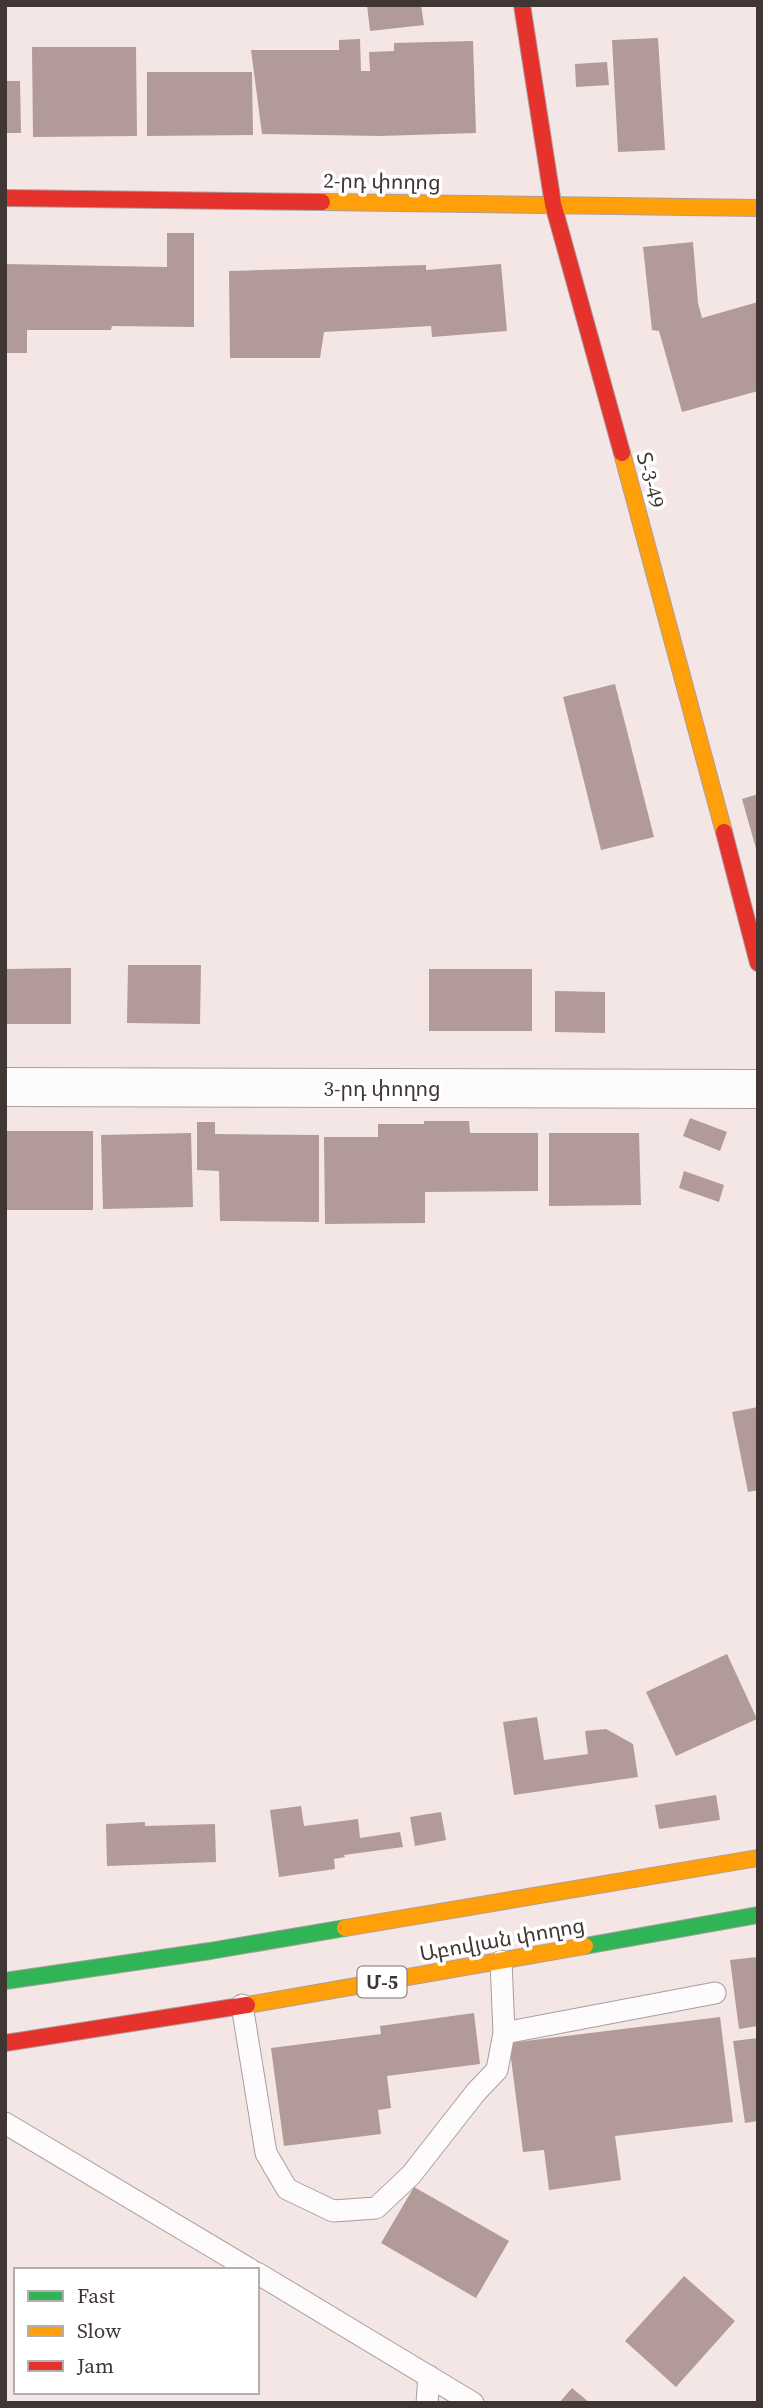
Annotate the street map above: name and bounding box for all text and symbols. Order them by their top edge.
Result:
street label: 2-րդ փողոց [323,165,441,197]
street label: Տ-3-49 [630,449,672,511]
street label: 3-րդ փողոց [323,1074,441,1103]
street label: Աբովյան փողոց [417,1910,587,1968]
road number: Մ-5 [358,1966,406,1998]
legend [14,2268,259,2394]
text: Fast [77,2281,115,2310]
text: Slow [77,2316,121,2345]
text: Jam [76,2351,114,2380]

